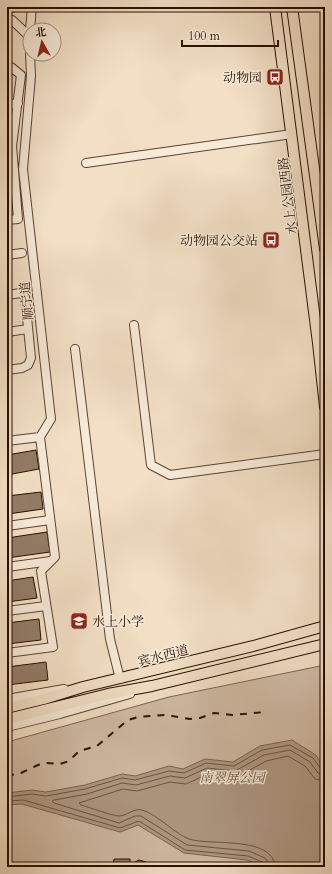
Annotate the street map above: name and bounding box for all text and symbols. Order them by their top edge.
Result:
north arrow [22,22,62,62]
scale bar [182,22,278,48]
text: 北 [34,24,47,41]
text: 100 m [188,28,221,44]
bus stop icon: 动物园 [265,67,285,87]
place label: 动物园 [223,69,262,87]
street label: 水上公园西路 [274,156,302,236]
bus stop icon: 动物园公交站 [261,230,281,250]
place label: 动物园公交站 [180,232,258,250]
street label: 顺宁道 [16,281,38,321]
school or university icon: 水上小学 [69,611,89,631]
place label: 水上小学 [92,613,144,631]
street label: 宾水西道 [136,641,191,671]
park label: 南翠屏公园 [199,769,266,787]

